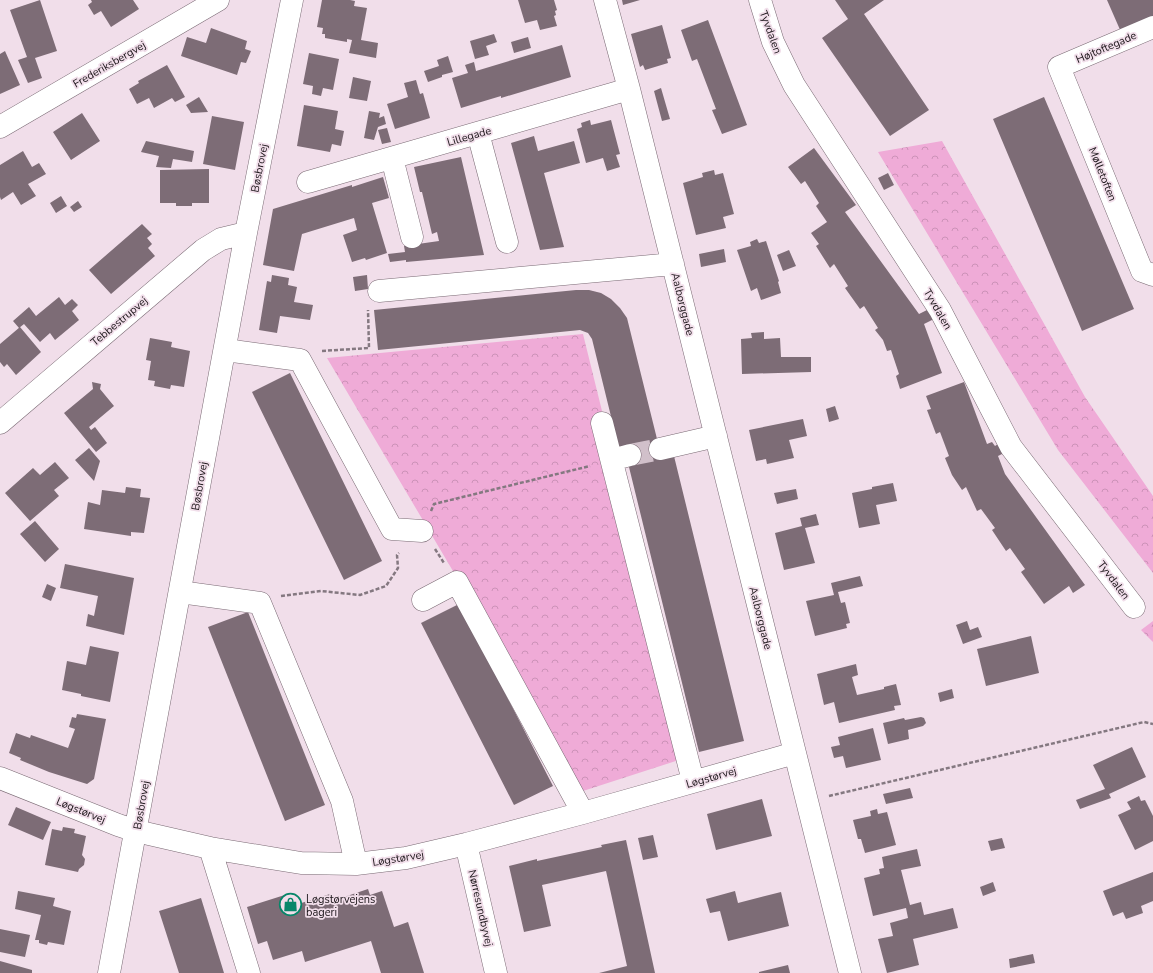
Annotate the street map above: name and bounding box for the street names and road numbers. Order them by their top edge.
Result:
street label: Tyvdalen [756,9,785,56]
street label: Højtoftegade [1074,28,1139,67]
street label: Frederiksbergvej [70,38,148,91]
street label: Lillegade [445,123,493,150]
street label: Bøsbrovej [247,143,272,194]
street label: Mølletoften [1085,145,1120,203]
street label: Aalborggade [667,271,698,337]
street label: Tyvdalen [920,286,955,332]
street label: Tebbestrupvej [88,293,151,350]
street label: Bøsbrovej [188,461,211,512]
street label: Tyvdalen [1094,558,1133,603]
street label: Aalborggade [745,585,776,651]
street label: Løgstørvej [684,763,738,792]
street label: Bøsbrovej [130,780,153,831]
street label: Løgstørvej [54,794,108,827]
street label: Løgstørvej [371,847,425,870]
street label: Nørresundbyvej [464,868,497,948]

